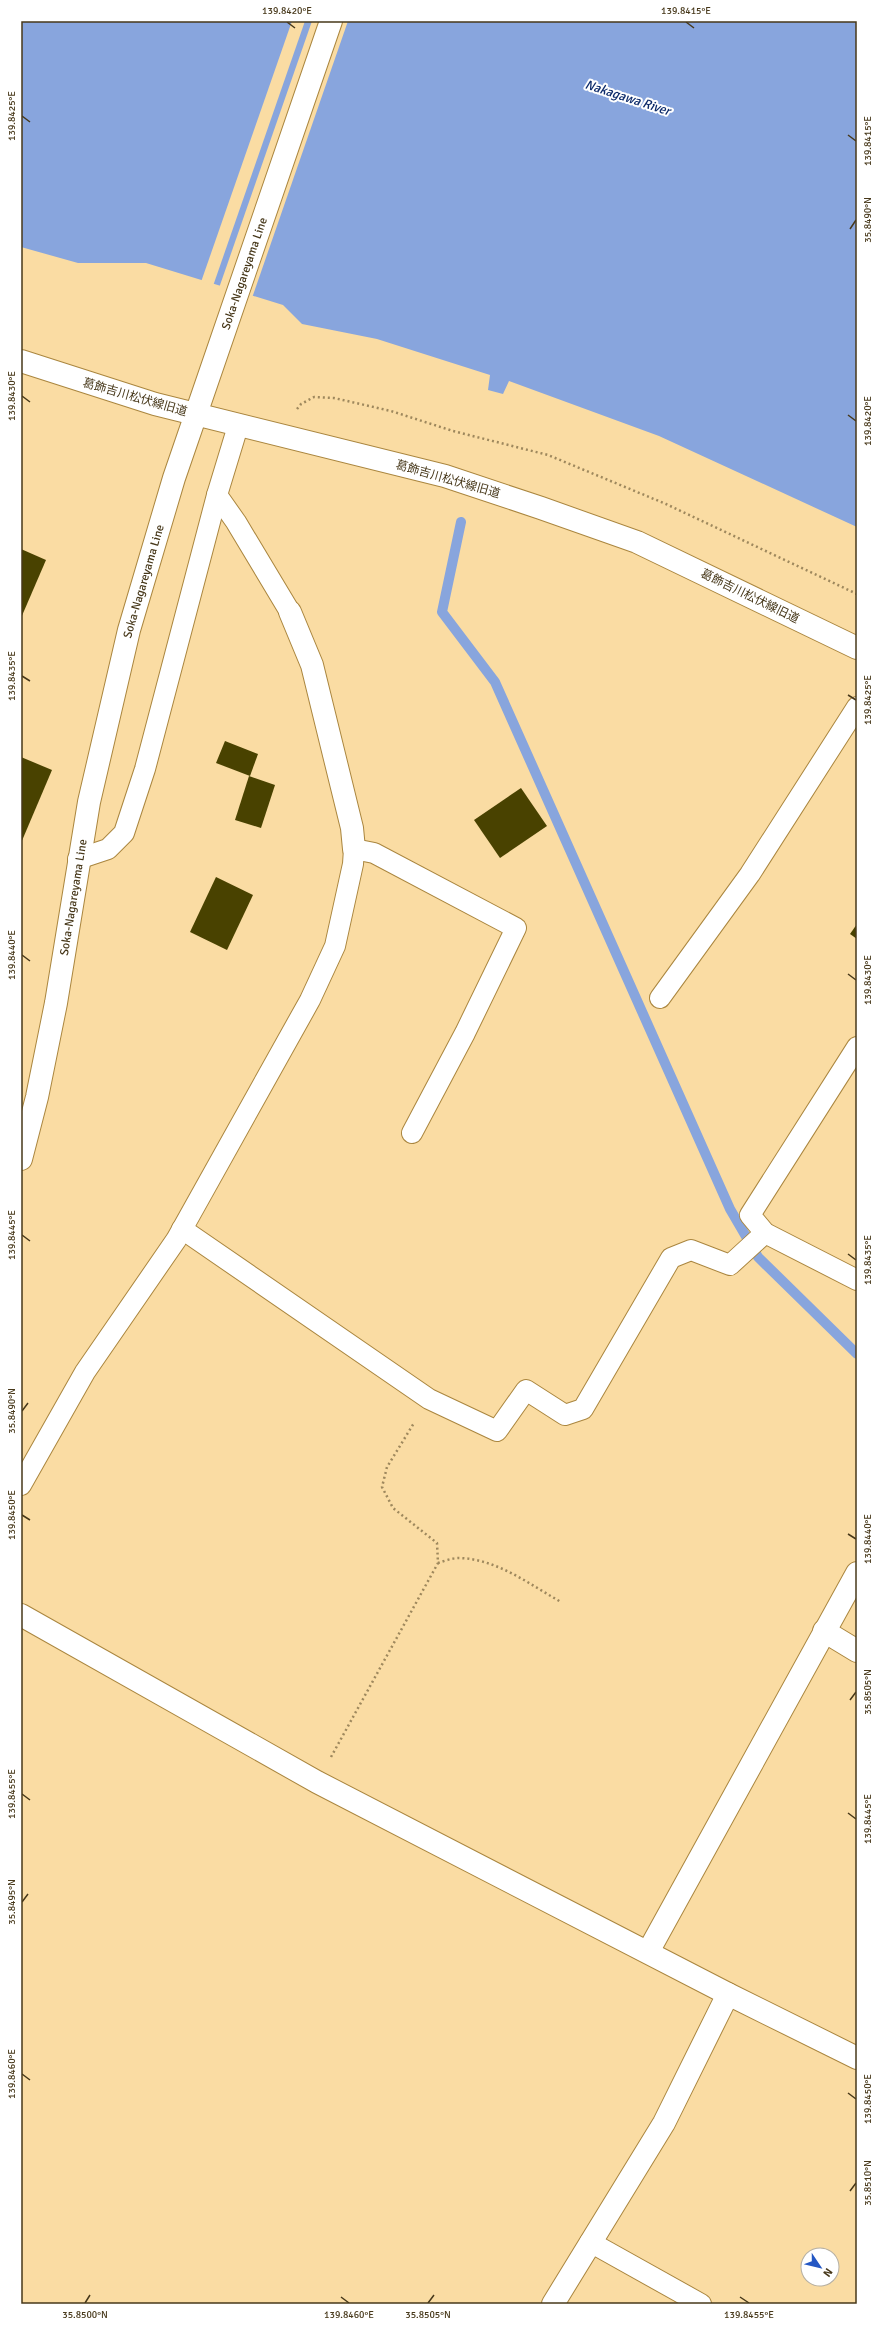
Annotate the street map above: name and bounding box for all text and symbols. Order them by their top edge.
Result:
text: 139.8420°E [262,5,312,17]
text: 139.8415°E [661,5,711,17]
water label: Nakagawa River [583,77,674,120]
text: 139.8425°E [6,91,18,141]
text: 139.8415°E [862,116,874,166]
text: 35.8490°N [862,197,874,243]
street label: Soka-Nagareyama Line [219,216,271,332]
text: 139.8430°E [6,371,18,421]
street label: 葛飾吉川松伏線旧道 [81,375,189,420]
text: 139.8420°E [862,396,874,446]
street label: 葛飾吉川松伏線旧道 [394,457,502,502]
street label: Soka-Nagareyama Line [120,523,168,640]
street label: 葛飾吉川松伏線旧道 [698,566,802,627]
text: 139.8435°E [6,651,18,701]
text: 139.8425°E [862,675,874,725]
street label: Soka-Nagareyama Line [57,838,91,957]
text: 139.8440°E [6,930,18,980]
text: 139.8430°E [862,955,874,1005]
text: 139.8445°E [6,1210,18,1260]
text: 139.8435°E [862,1235,874,1285]
text: 35.8490°N [6,1388,18,1434]
text: 139.8450°E [6,1490,18,1540]
text: 139.8440°E [862,1514,874,1564]
text: 35.8505°N [862,1669,874,1715]
text: 139.8455°E [6,1769,18,1819]
text: 139.8445°E [862,1794,874,1844]
text: 35.8495°N [6,1879,18,1925]
text: 139.8460°E [6,2049,18,2099]
text: 139.8450°E [862,2074,874,2124]
text: 35.8510°N [862,2160,874,2206]
north arrow [800,2247,840,2287]
text: N [820,2266,835,2279]
text: 35.8500°N [62,2309,108,2321]
text: 139.8460°E [324,2309,374,2321]
text: 35.8505°N [405,2309,451,2321]
text: 139.8455°E [724,2309,774,2321]

